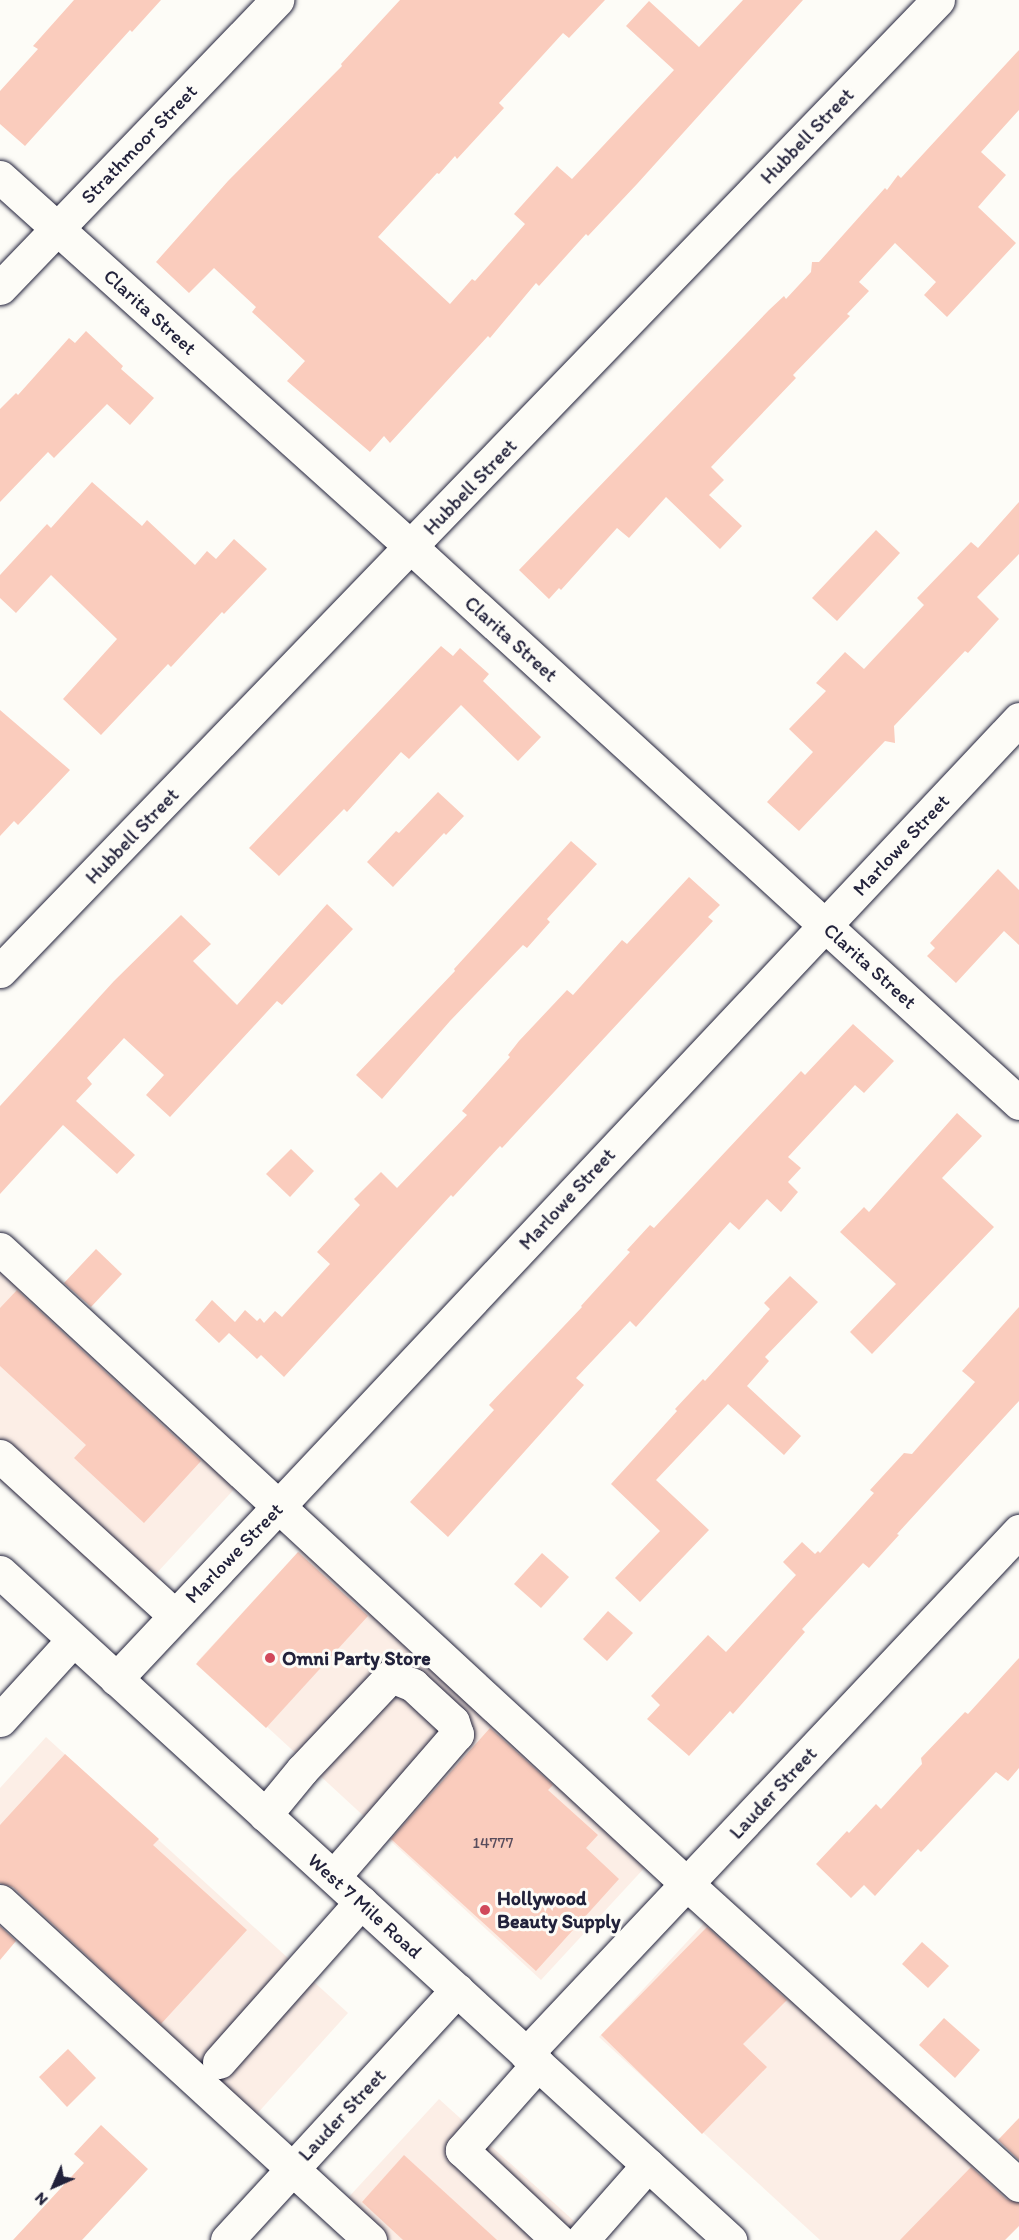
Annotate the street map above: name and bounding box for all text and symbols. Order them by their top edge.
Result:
street label: Strathmoor Street [76,79,202,209]
street label: Hubbell Street [755,83,859,189]
street label: Clarita Street [99,264,201,360]
street label: Hubbell Street [418,434,522,540]
street label: Clarita Street [460,591,562,687]
street label: Hubbell Street [80,783,184,889]
street label: Marlowe Street [848,789,954,901]
street label: Clarita Street [819,918,921,1014]
street label: Marlowe Street [514,1143,620,1255]
street label: Marlowe Street [180,1498,288,1608]
place label: Omni Party Store [282,1646,430,1670]
marker: Omni Party Store [263,1651,277,1665]
street label: Lauder Street [724,1742,822,1844]
house number: 14777 [473,1833,513,1853]
street label: West 7 Mile Road [303,1849,427,1963]
place label: Hollywood Beauty Supply [497,1886,620,1933]
marker: Hollywood Beauty Supply [478,1903,492,1917]
street label: Lauder Street [293,2064,391,2166]
north arrow [24,2156,84,2216]
text: N [30,2189,51,2210]

